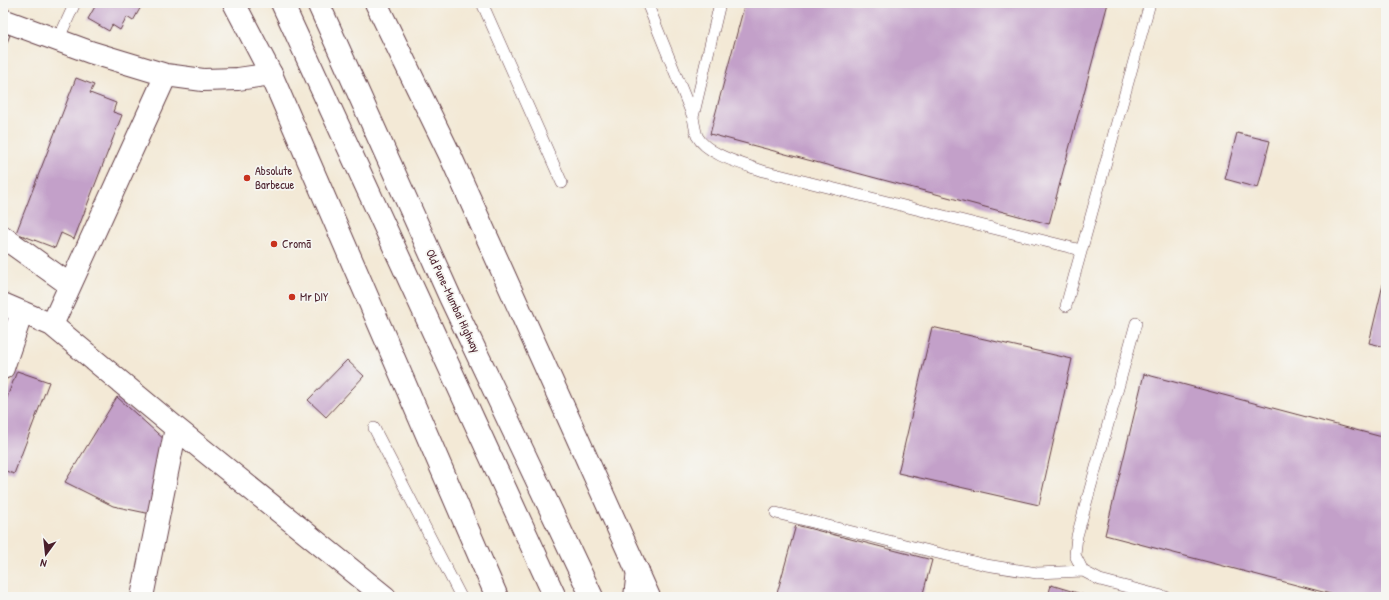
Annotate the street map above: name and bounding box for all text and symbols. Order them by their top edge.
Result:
place label: Absolute Barbecue [255,162,295,193]
marker: Absolute Barbecue [242,173,252,183]
place label: Cromā [282,235,311,252]
marker: Cromā [269,239,279,249]
street label: Old Pune–Mumbai Highway [422,246,485,355]
place label: Mr DIY [300,288,329,305]
marker: Mr DIY [287,292,297,302]
north arrow [26,534,66,574]
text: N [39,556,48,571]

